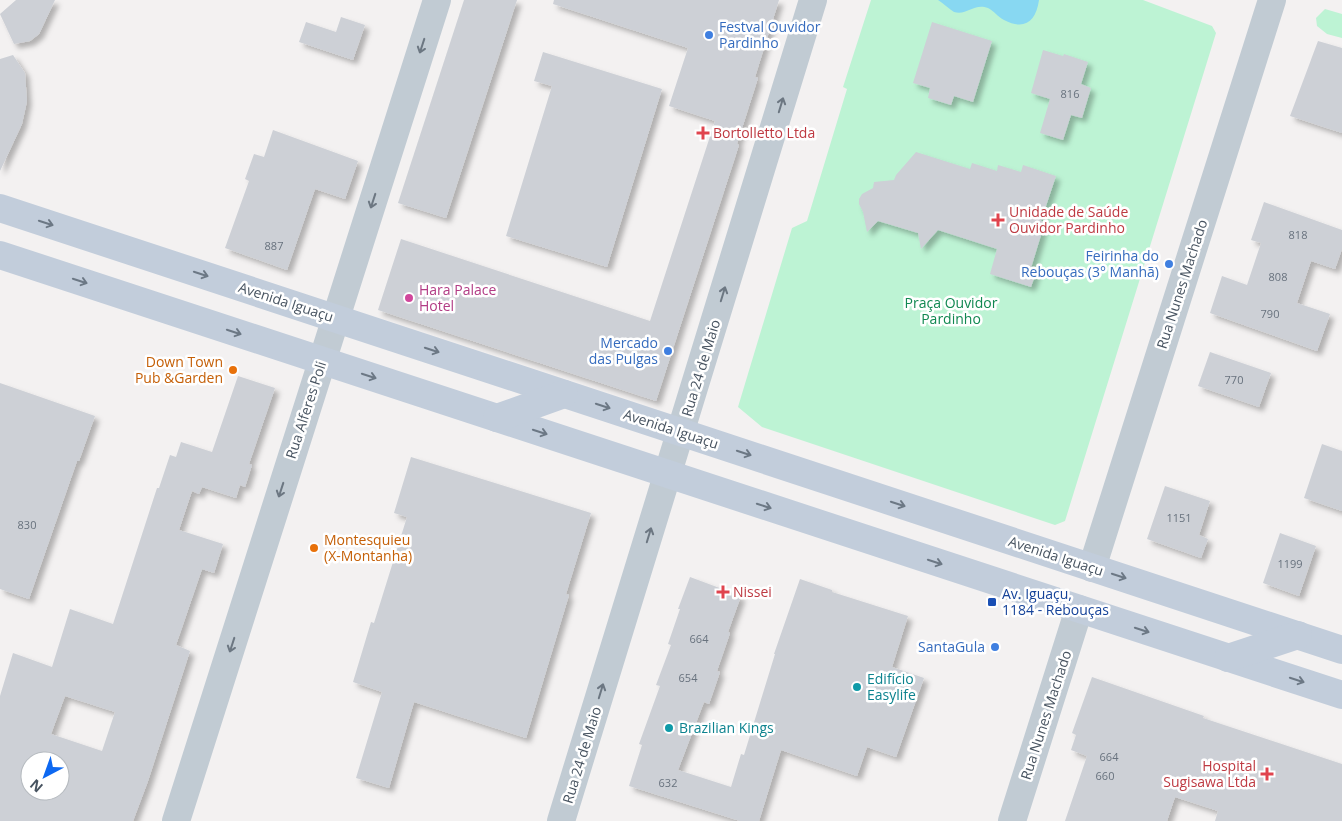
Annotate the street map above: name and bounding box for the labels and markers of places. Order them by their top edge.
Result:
place label: Festval Ouvidor Pardinho [719,17,821,52]
marker: Festval Ouvidor Pardinho [703,29,715,41]
place label: Bortolletto Ltda [713,123,815,142]
marker: Bortolletto Ltda [697,127,709,139]
place label: Unidade de Saúde Ouvidor Pardinho [1009,202,1128,237]
marker: Unidade de Saúde Ouvidor Pardinho [991,213,1005,227]
place label: Feirinha do Rebouças (3° Manhã) [1021,246,1159,281]
marker: Feirinha do Rebouças (3° Manhã) [1163,258,1175,270]
place label: Hara Palace Hotel [419,280,496,315]
marker: Hara Palace Hotel [403,292,415,304]
place label: Mercado das Pulgas [589,333,658,368]
marker: Mercado das Pulgas [662,345,674,357]
place label: Down Town Pub &Garden [135,352,223,387]
marker: Down Town Pub &Garden [227,364,239,376]
place label: Montesquieu (X-Montanha) [324,530,412,565]
marker: Montesquieu (X-Montanha) [308,542,320,554]
place label: Nissei [733,582,772,601]
place label: Av. Iguaçu, 1184 - Rebouças [1002,584,1109,619]
marker: Nissei [717,586,729,598]
marker: Av. Iguaçu, 1184 - Rebouças [986,596,998,608]
place label: SantaGula [918,637,985,656]
marker: SantaGula [989,641,1001,653]
place label: Edifício Easylife [867,669,916,704]
marker: Edifício Easylife [851,681,863,693]
place label: Brazilian Kings [679,718,774,737]
marker: Brazilian Kings [663,722,675,734]
place label: Hospital Sugisawa Ltda [1163,756,1256,791]
marker: Hospital Sugisawa Ltda [1260,767,1274,781]

